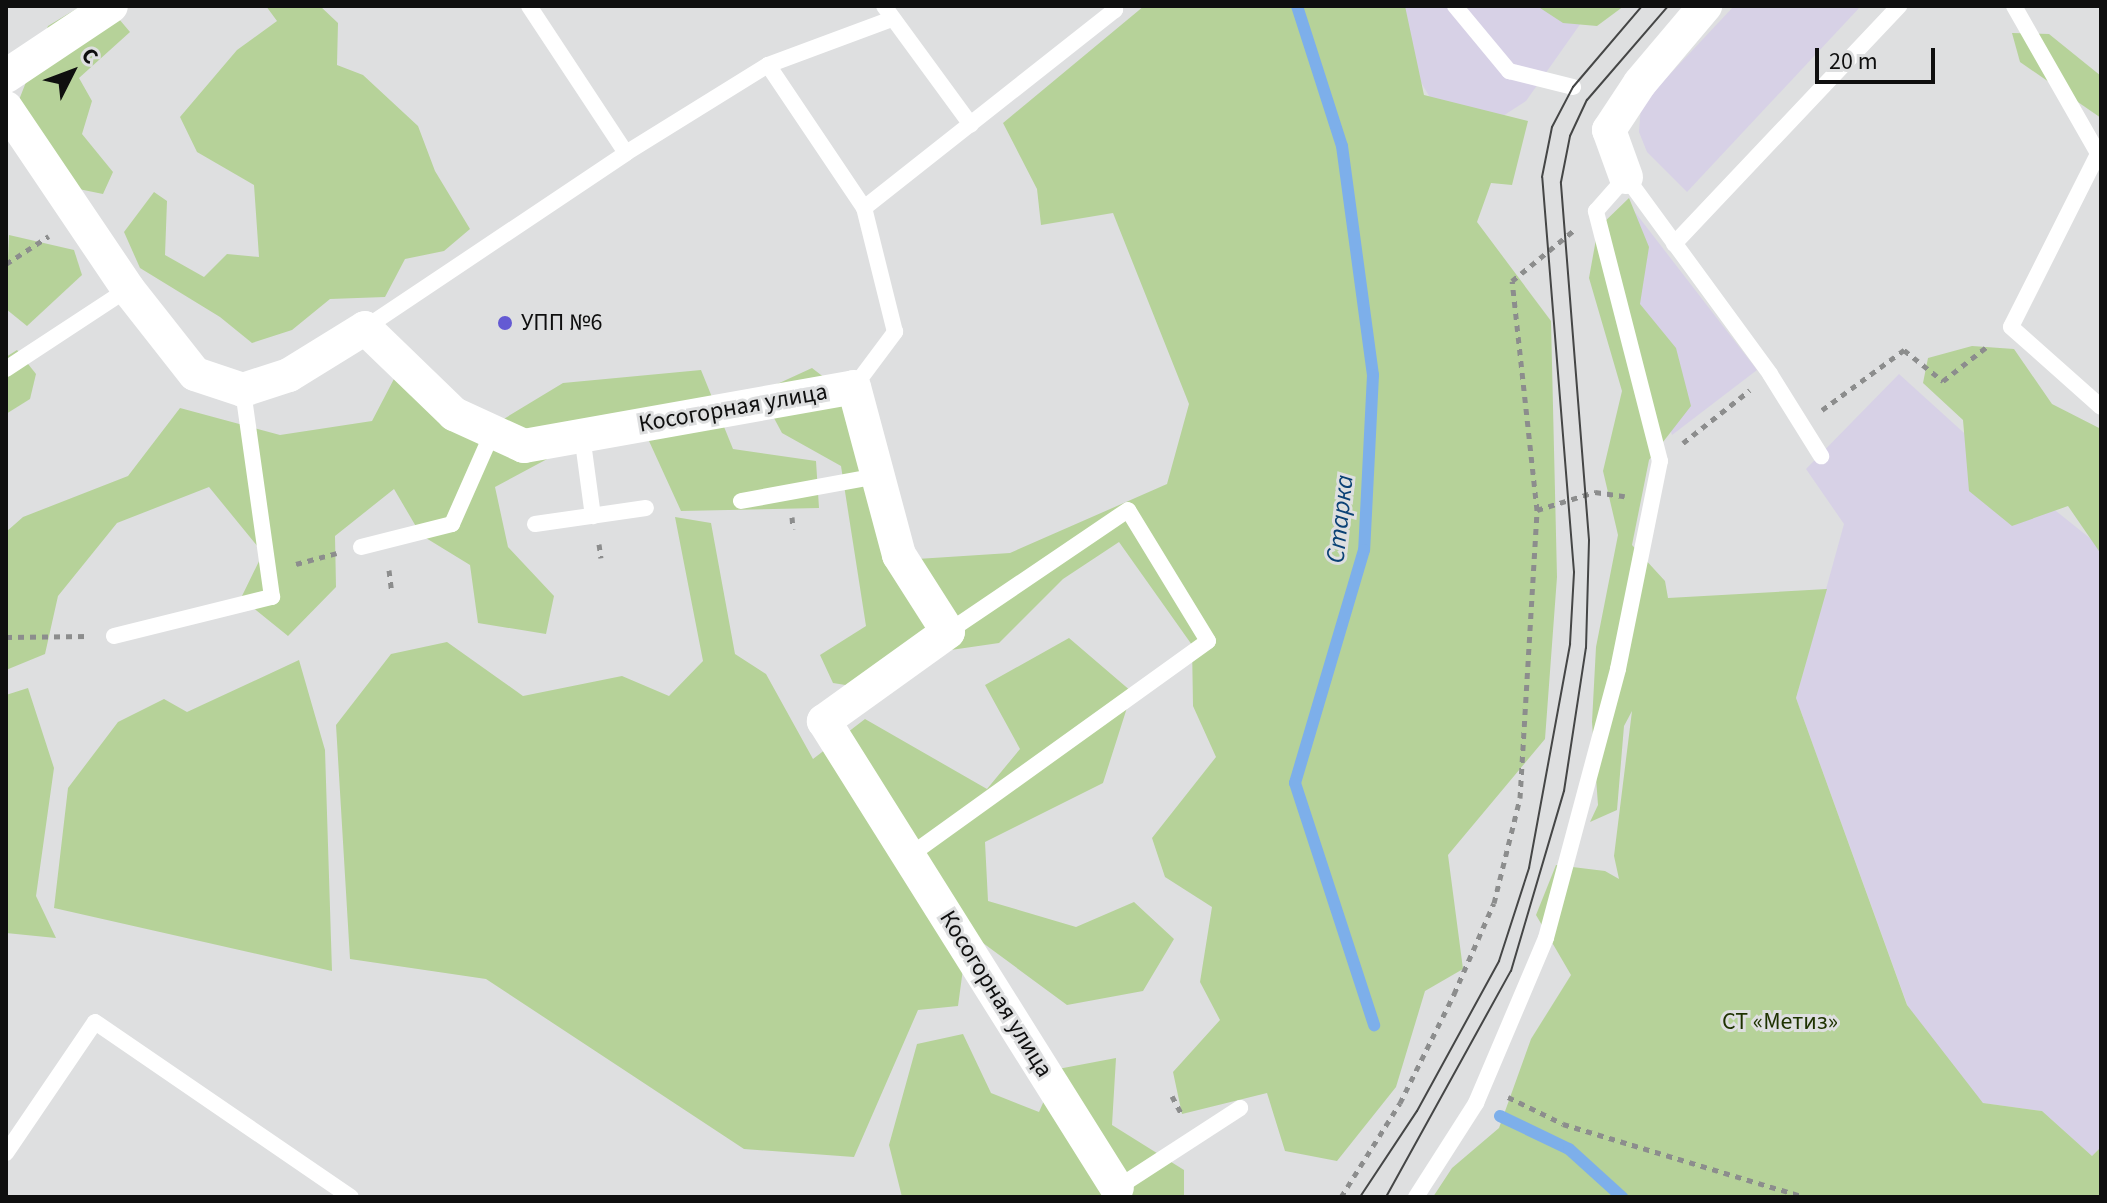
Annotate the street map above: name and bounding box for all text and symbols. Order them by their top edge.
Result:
north arrow [32,32,112,112]
scale bar [1819,32,1939,82]
text: С [74,40,106,71]
text: 20 m [1829,44,1878,79]
place label: УПП №6 [521,309,602,337]
marker: УПП №6 [496,314,514,332]
street label: Косогорная улица [636,377,830,439]
water label: Старка [1320,473,1360,565]
street label: Косогорная улица [933,905,1059,1083]
park label: СТ «Метиз» [1722,1008,1838,1036]

